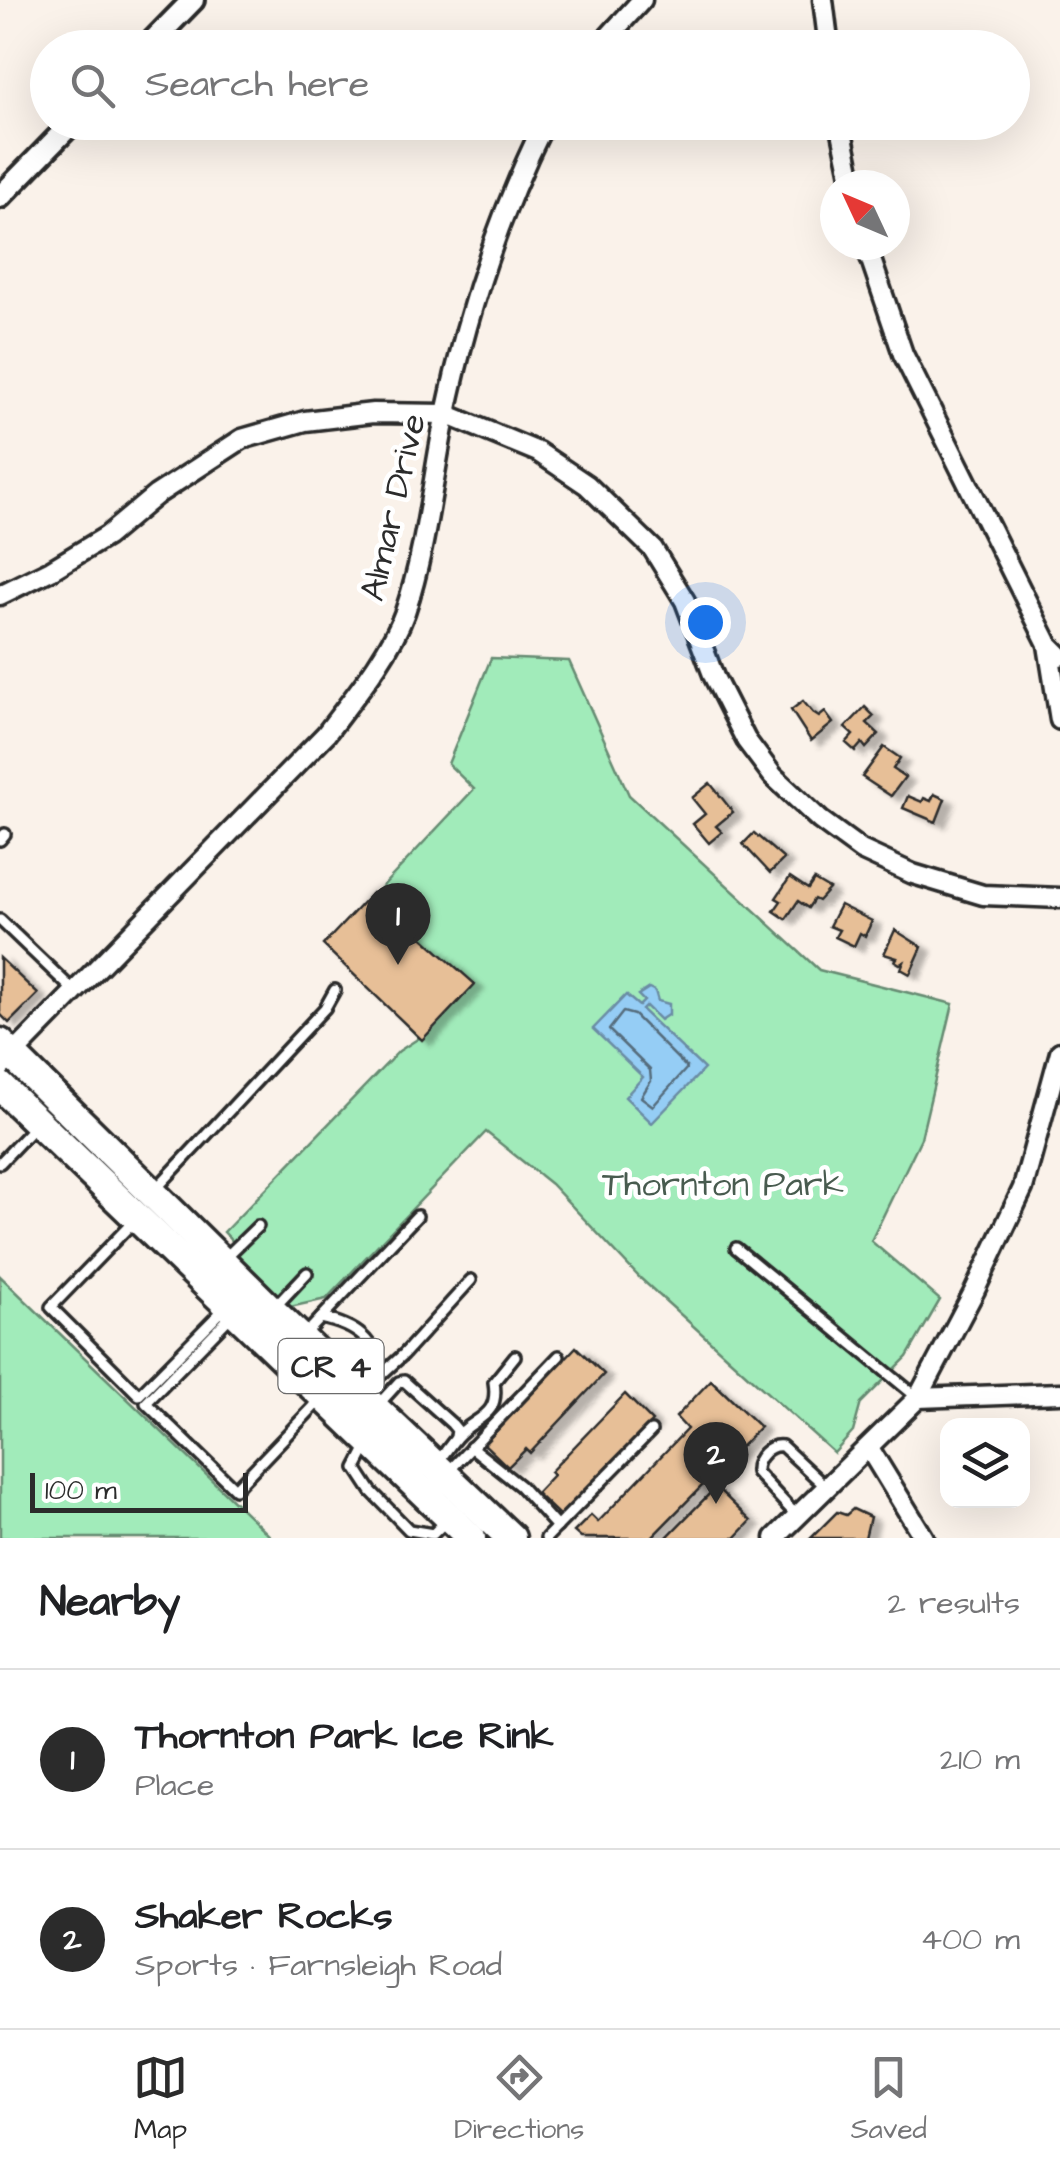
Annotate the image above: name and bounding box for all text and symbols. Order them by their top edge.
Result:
search box [30,30,1030,140]
icon: search [65,58,120,113]
text: Search here [145,59,369,111]
north arrow [820,170,910,260]
street label: Almar Drive [348,409,439,606]
your location [680,597,731,648]
pin: 1 [366,882,430,965]
park label: Thornton Park [602,1160,844,1209]
road number: CR 4 [278,1339,384,1393]
map controls [940,1418,1030,1508]
button: layers [940,1418,1030,1508]
pin: 2 [684,1422,748,1504]
scale bar [30,1468,248,1512]
text: 100 m [45,1471,117,1510]
text: Nearby [40,1574,180,1632]
text: 2 results [888,1581,1020,1626]
text: Thornton Park Ice Rink [135,1711,554,1763]
text: 1 [70,1737,75,1782]
text: 210 m [940,1737,1020,1782]
text: Place [135,1763,214,1808]
text: Shaker Rocks [135,1891,393,1943]
text: 2 [63,1917,82,1962]
text: 400 m [920,1917,1020,1962]
text: Sports · Farnsleigh Road [135,1943,502,1988]
tab: Map [133,2050,188,2149]
tab: Directions [454,2050,584,2149]
tab: Saved [851,2050,927,2149]

